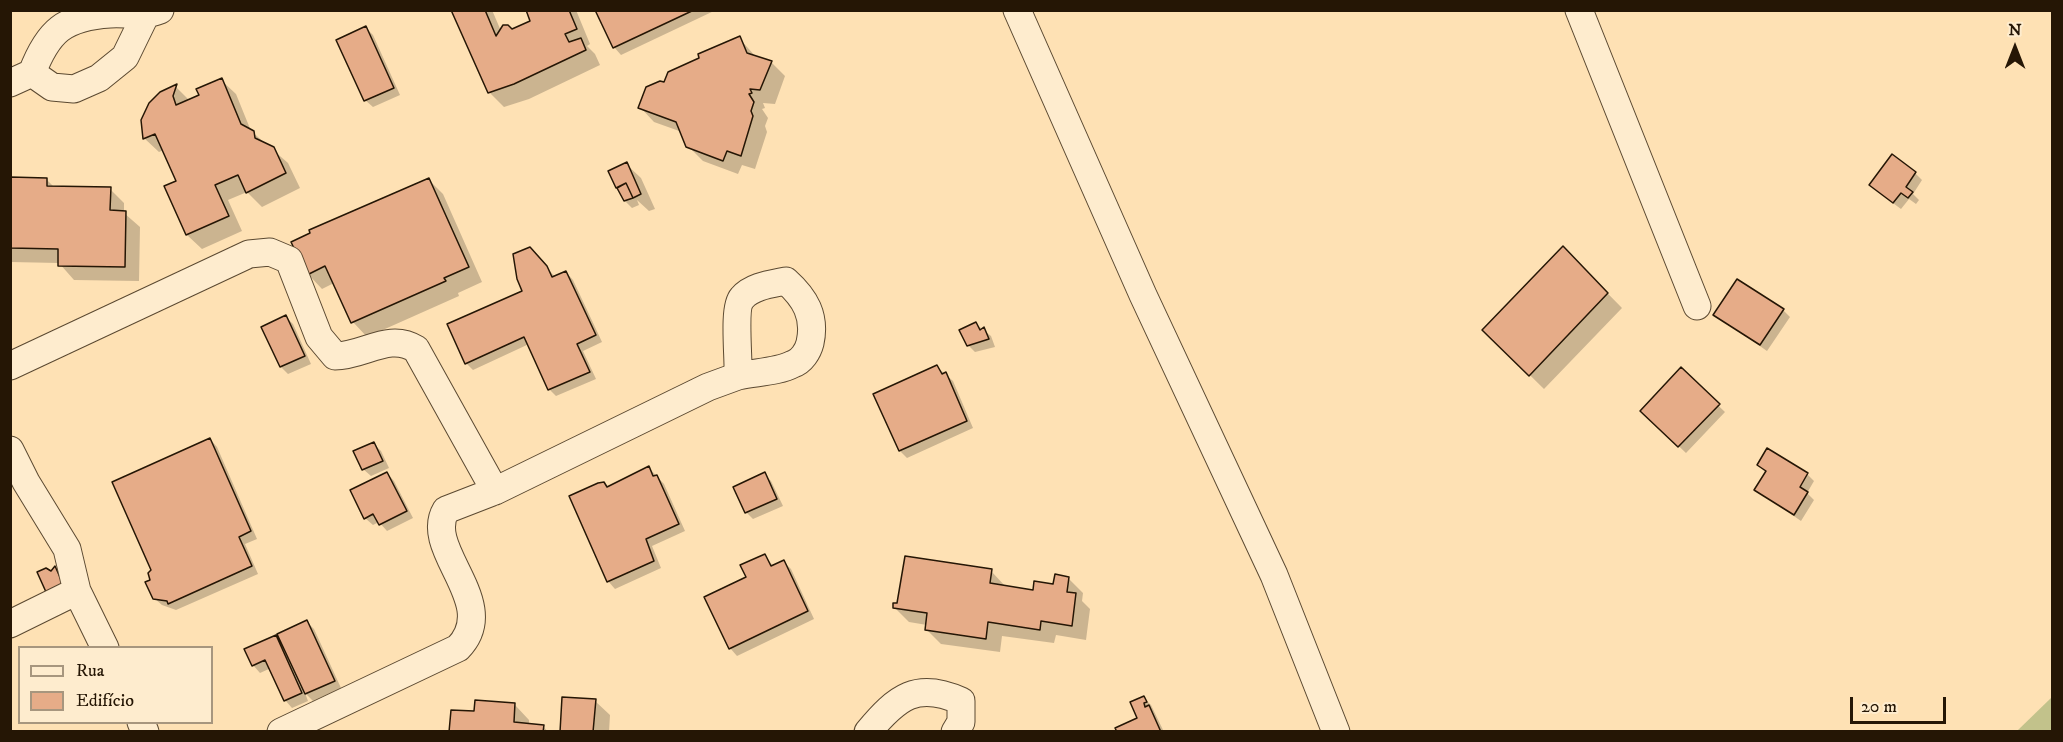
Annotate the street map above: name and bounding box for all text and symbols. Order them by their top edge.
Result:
north arrow [1985,18,2045,78]
text: N [2008,20,2022,40]
legend [18,646,213,724]
text: Rua [76,660,104,682]
scale bar [1853,685,1949,723]
text: Edifício [76,690,134,712]
text: 20 m [1861,696,1897,718]

